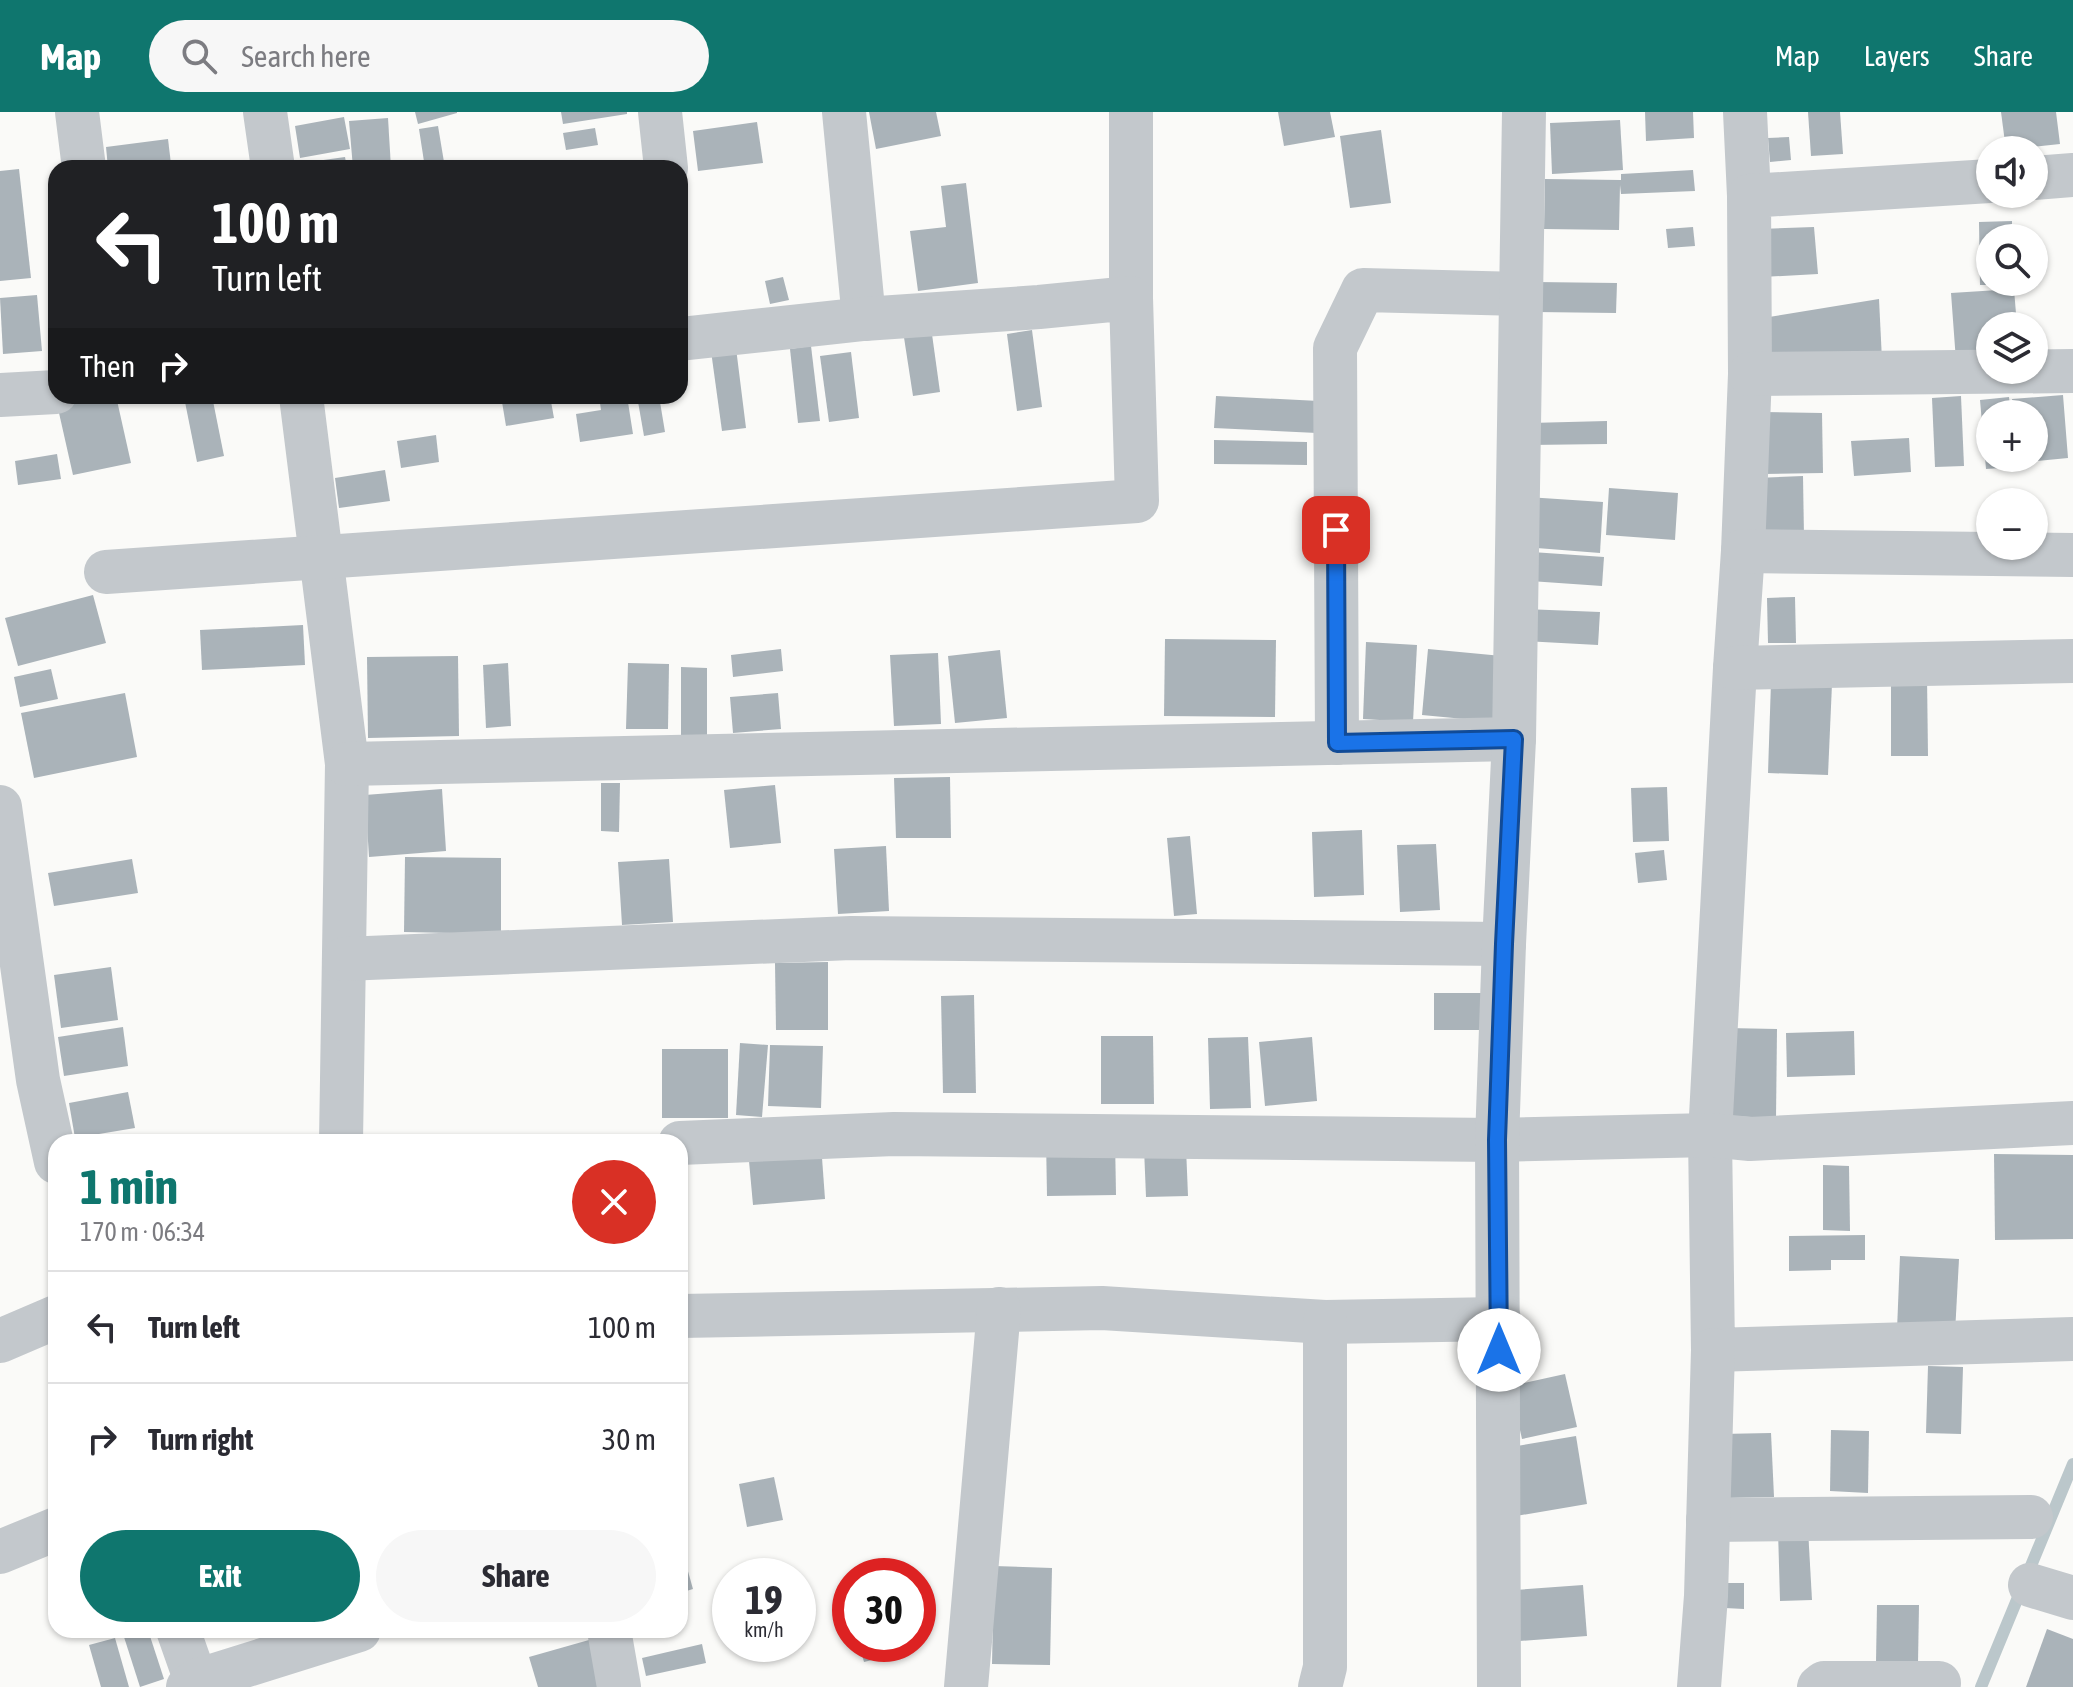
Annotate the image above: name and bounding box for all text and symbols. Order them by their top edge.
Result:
search box [149,20,709,92]
icon: search [177,34,221,78]
text: Map [40,35,101,78]
text: Search here [241,39,371,73]
text: Map [1775,40,1820,72]
text: Layers [1864,40,1930,72]
text: Share [1974,40,2033,72]
map controls [1976,136,2048,560]
button: sound [1976,136,2048,208]
text: 100 m [212,191,339,255]
icon: left [80,192,184,296]
button: search [1976,224,2048,296]
text: Turn left [212,257,322,299]
button: layers [1976,312,2048,384]
icon: right [151,344,195,388]
text: Then [80,349,135,383]
button: + [1976,400,2048,472]
button: − [1976,488,2048,560]
pin [1302,496,1370,564]
icon: arrive [1314,508,1358,552]
text: 1 min [80,1159,178,1214]
button: close [572,1160,656,1244]
text: 170 m · 06:34 [80,1217,205,1247]
icon: left [80,1305,124,1349]
position arrow [1457,1308,1541,1392]
text: Turn left [148,1310,240,1344]
text: 100 m [588,1310,656,1344]
icon: right [80,1417,124,1461]
text: Turn right [148,1422,254,1456]
text: 30 m [602,1422,656,1456]
button: Exit [80,1530,360,1622]
button: Share [376,1530,656,1622]
speed limit sign: 30 [832,1558,936,1662]
text: 19 [745,1577,783,1622]
text: km/h [744,1618,784,1641]

